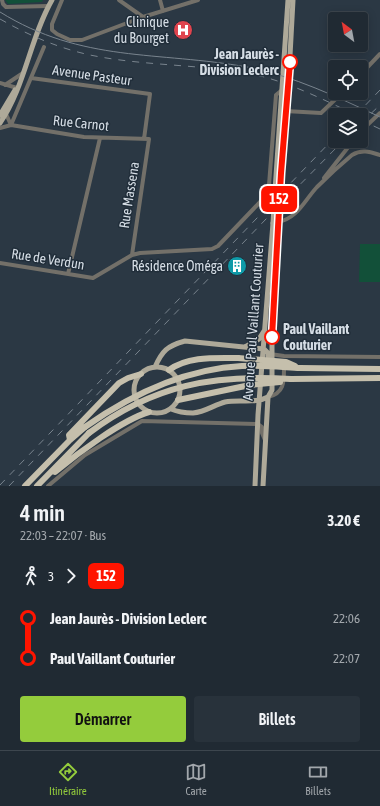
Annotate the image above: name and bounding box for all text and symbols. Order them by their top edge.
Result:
north arrow [328,12,368,52]
map controls [328,12,368,148]
place label: Clinique du Bourget [114,14,169,46]
hospital icon: Clinique du Bourget [172,19,194,41]
place label: Jean Jaurès - Division Leclerc [199,46,280,78]
marker: Jean Jaurès - Division Leclerc [282,54,298,70]
button: locate [328,60,368,100]
street label: Avenue Pasteur [51,62,134,89]
button: layers [328,108,368,148]
street label: Rue Carnot [52,112,110,134]
street label: Rue Massena [116,160,142,230]
line badge: 152 [256,186,302,212]
text: 152 [269,191,289,207]
street label: Avenue Paul Vaillant Couturier [240,242,267,401]
street label: Rue de Verdun [10,245,86,273]
building icon: Résidence Oméga [226,255,248,277]
place label: Résidence Oméga [131,258,223,274]
place label: Paul Vaillant Couturier [283,321,349,353]
marker: Paul Vaillant Couturier [264,329,280,345]
text: 4 min [20,500,65,526]
text: 3.20 € [327,512,360,529]
text: 22:03 – 22:07 · Bus [20,528,106,543]
icon: walk [20,565,42,587]
icon: forward [60,565,82,587]
text: 152 [96,568,116,584]
text: 3 [48,569,54,584]
text: Jean Jaurès - Division Leclerc [50,610,207,627]
text: 22:06 [333,611,360,626]
text: Paul Vaillant Couturier [50,650,175,667]
text: 22:07 [333,651,360,666]
button: Démarrer [20,696,186,742]
button: Billets [194,696,360,742]
tab: Itinéraire [49,761,87,797]
tab: Carte [185,761,207,797]
tab: Billets [305,761,331,797]

